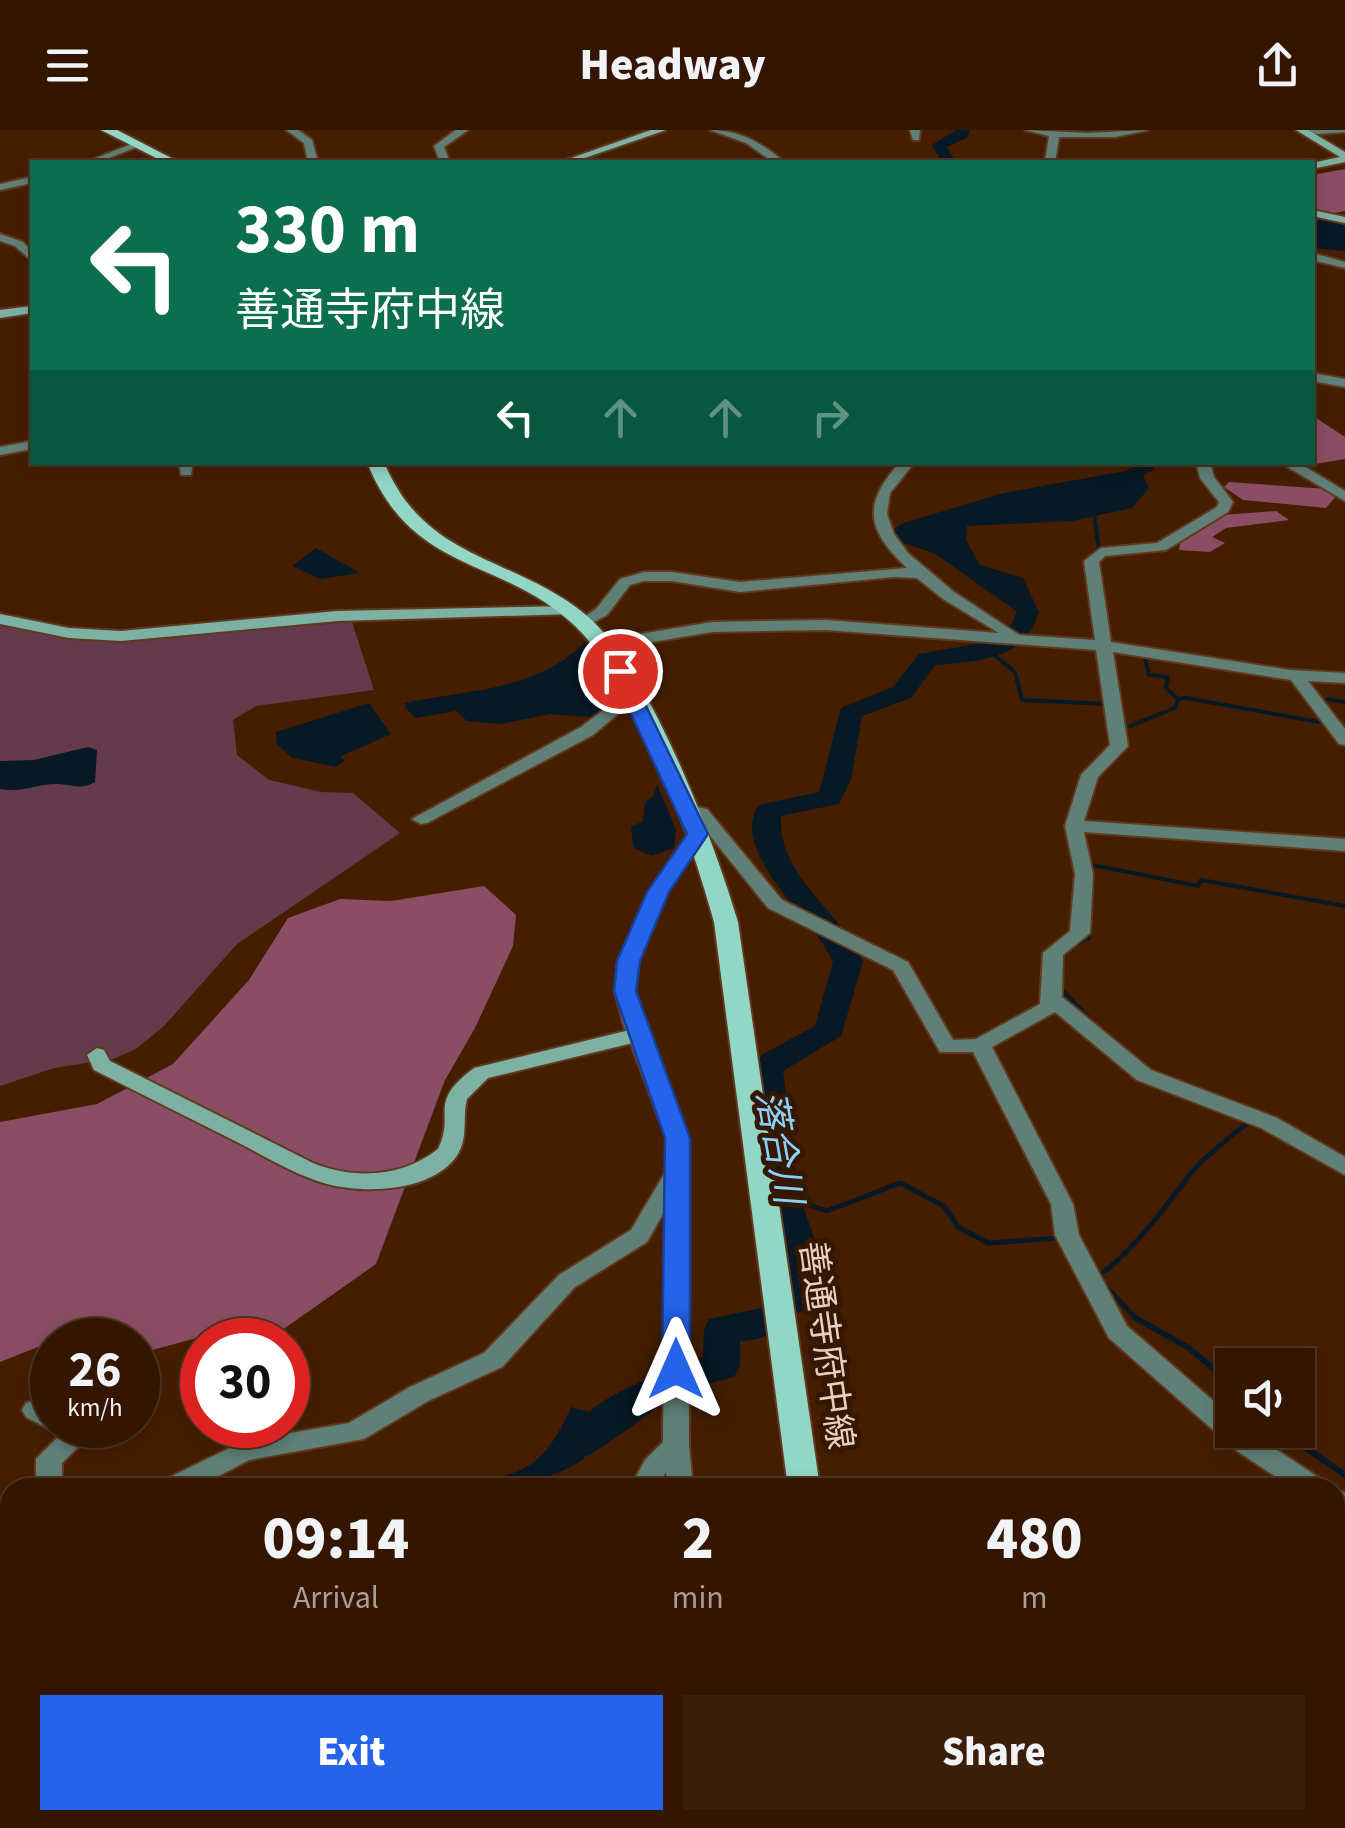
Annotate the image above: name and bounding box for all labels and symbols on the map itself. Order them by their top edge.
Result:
pin [578,629,663,714]
water label: 落合川 [743,1086,816,1212]
street label: 善通寺府中線 [787,1238,865,1453]
position arrow [624,1317,728,1421]
speed limit sign: 30 [180,1318,310,1448]

